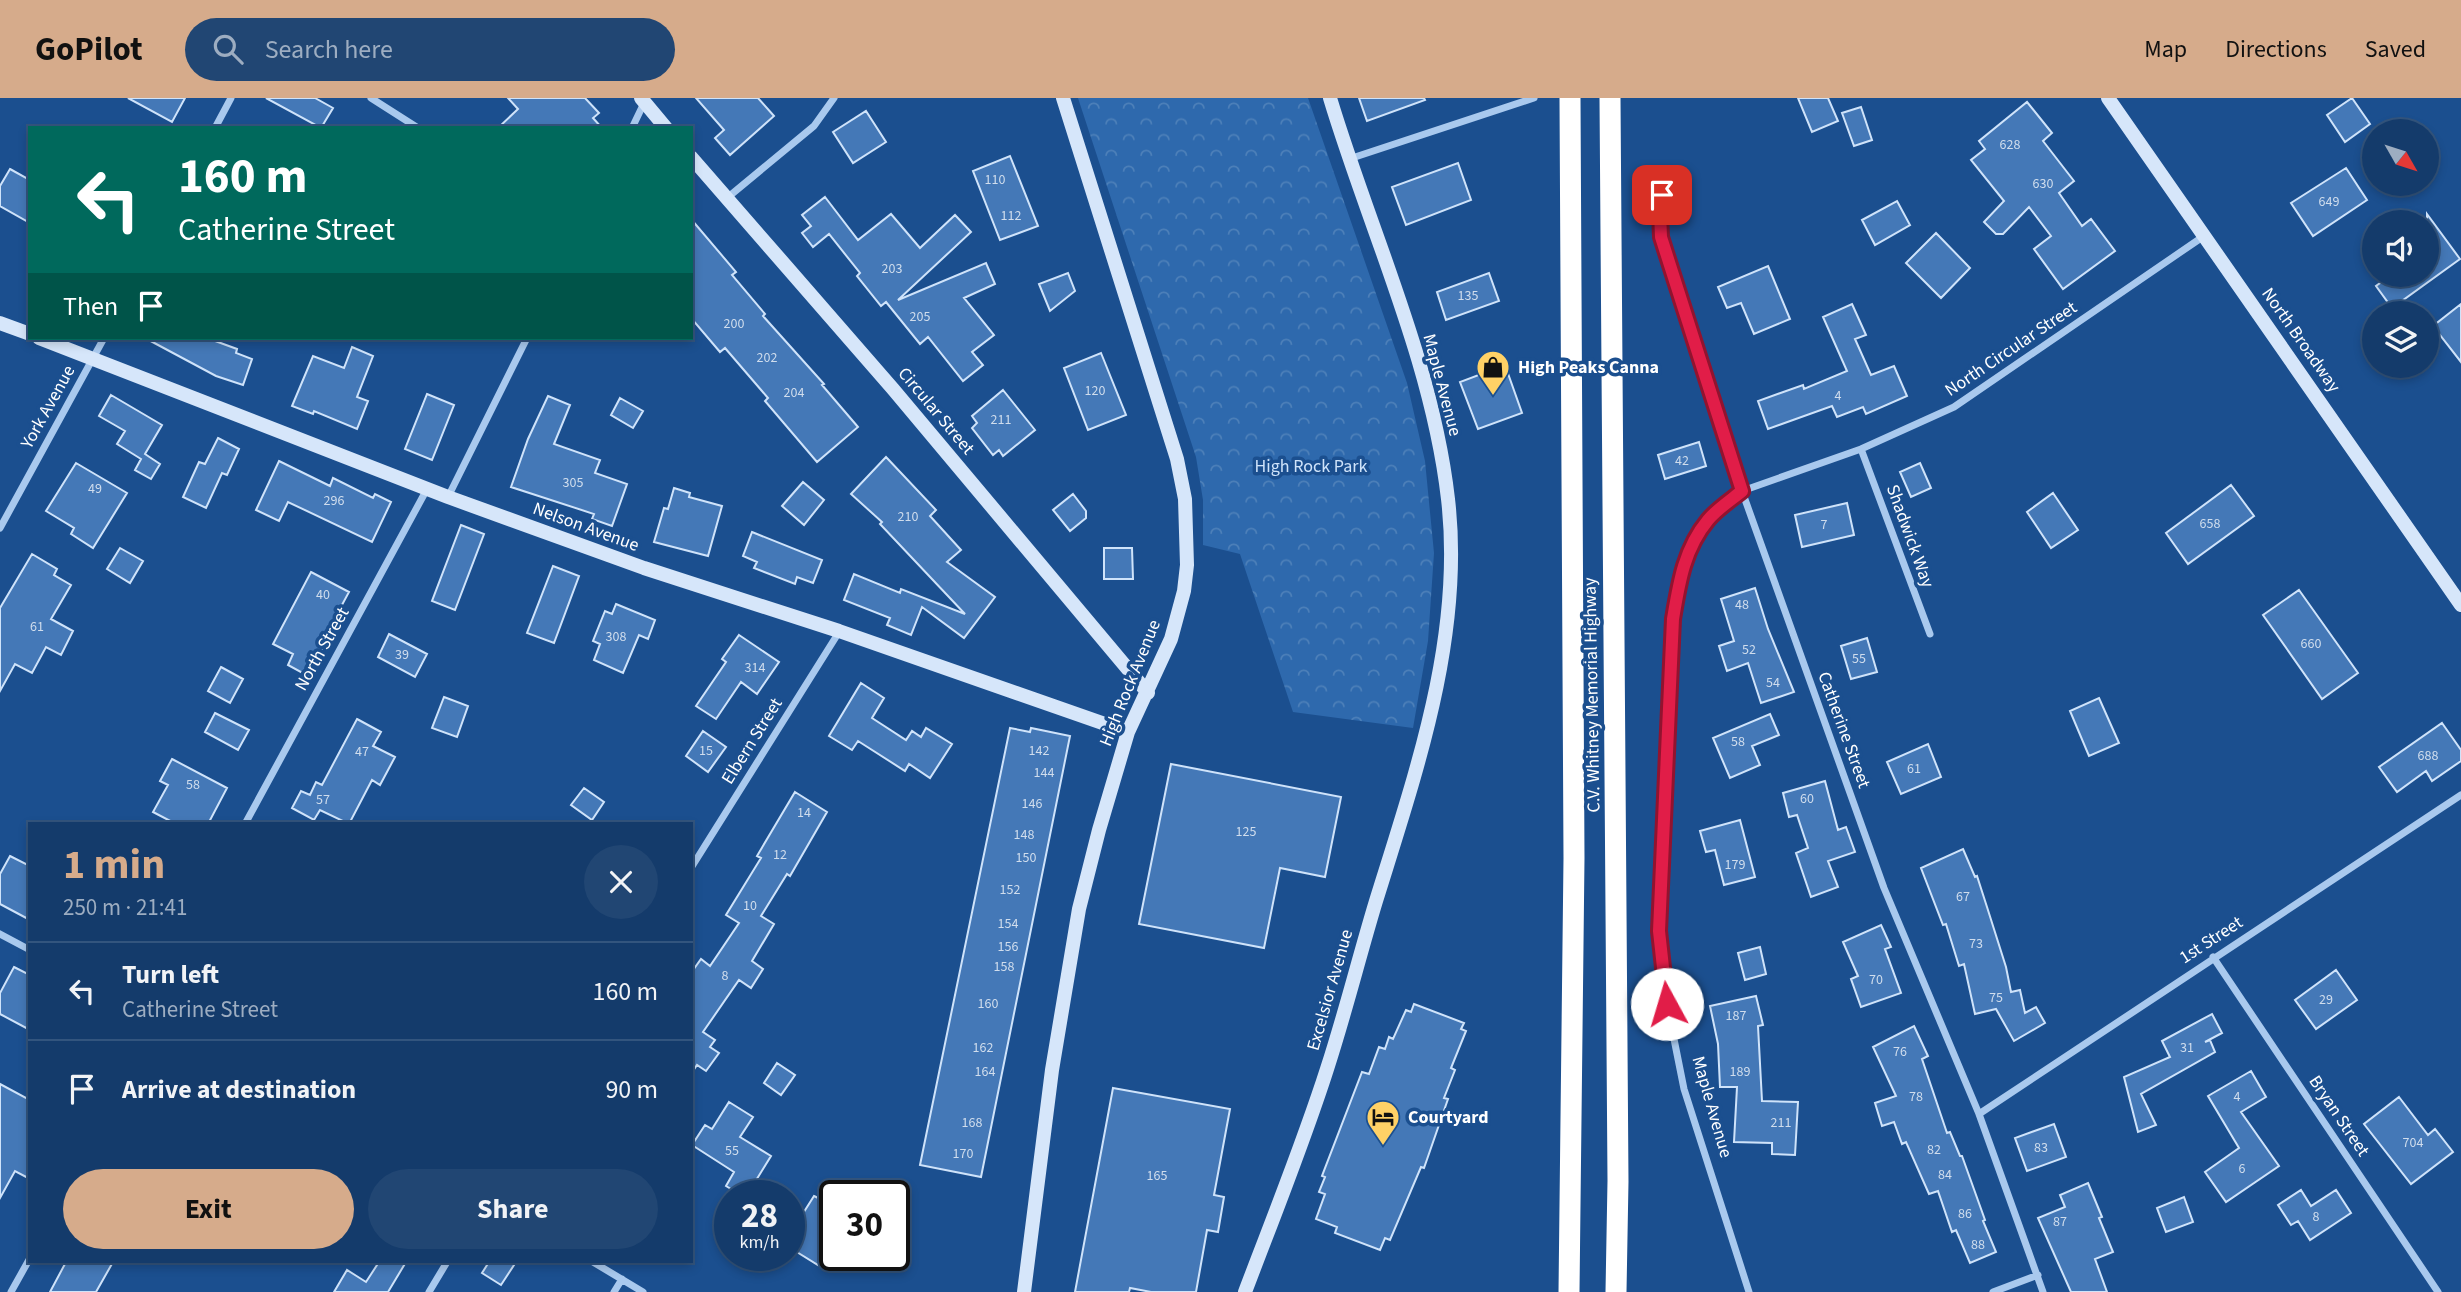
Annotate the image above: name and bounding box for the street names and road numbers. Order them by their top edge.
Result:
street label: North Broadway [2256,283,2347,398]
street label: North Circular Street [1940,295,2082,403]
street label: Maple Avenue [1416,331,1468,439]
street label: York Avenue [14,361,81,454]
street label: Circular Street [892,362,980,460]
street label: Shadwick Way [1880,481,1940,592]
street label: Nelson Avenue [529,496,643,558]
street label: C.V. Whitney Memorial Highway [1577,577,1607,813]
street label: North Street [289,603,355,695]
street label: High Rock Avenue [1093,616,1167,750]
street label: Catherine Street [1811,668,1877,792]
street label: Elbern Street [715,693,789,789]
street label: 1st Street [2174,910,2248,970]
street label: Excelsior Avenue [1301,926,1359,1054]
street label: Maple Avenue [1686,1053,1738,1161]
street label: Bryan Street [2303,1070,2375,1162]

